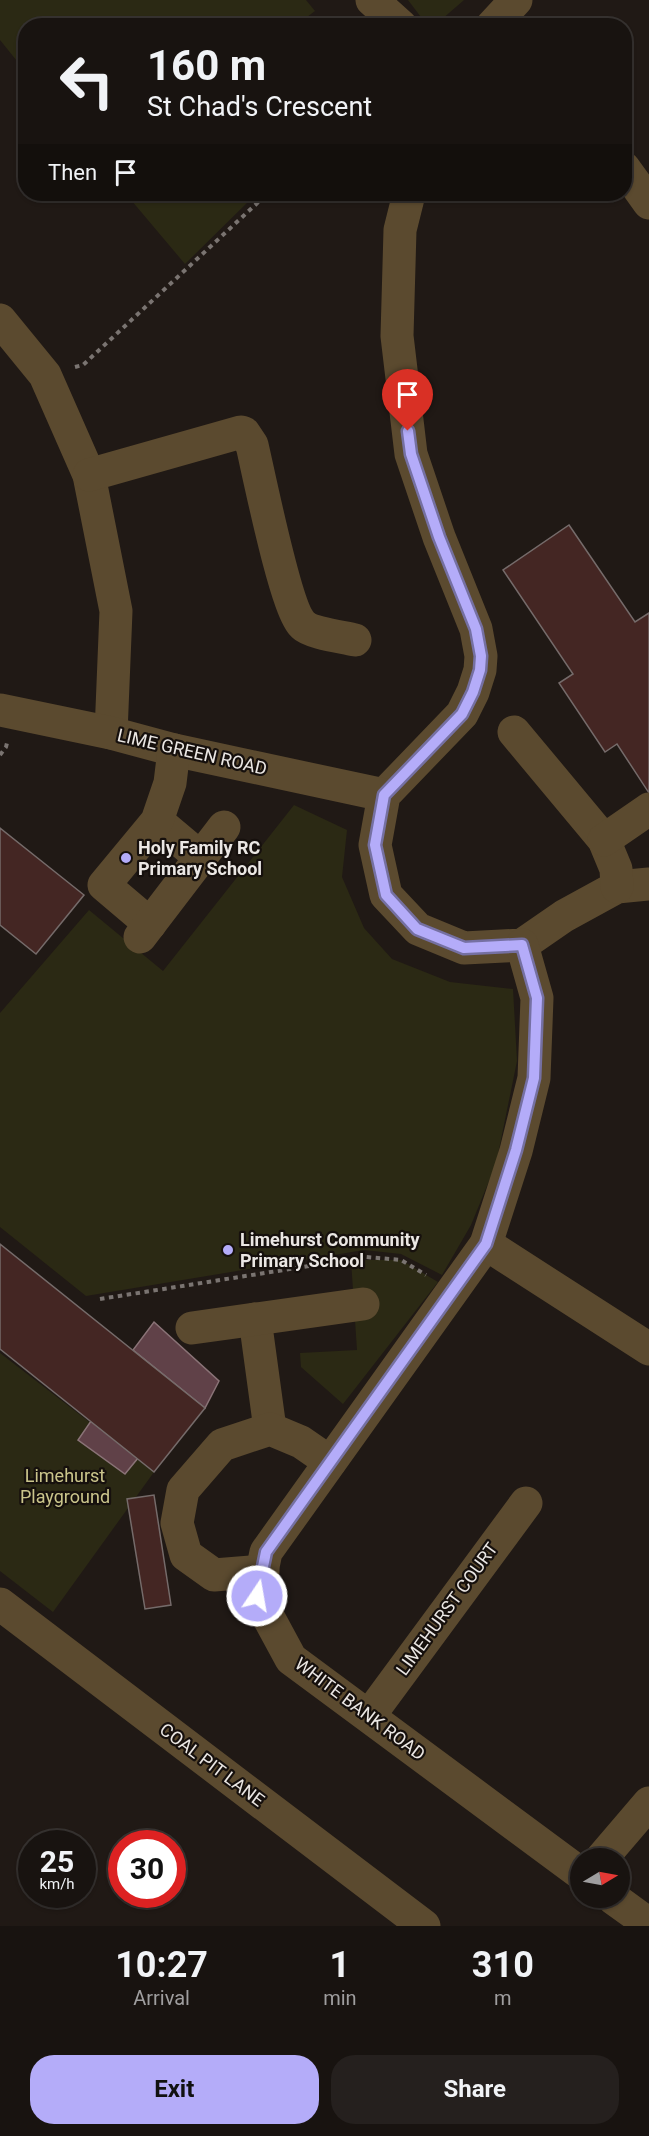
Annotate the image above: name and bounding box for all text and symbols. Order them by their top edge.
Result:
text: 160 m [147,41,266,90]
icon: left [48,42,126,120]
text: St Chad's Crescent [147,91,372,123]
icon: arrive [109,156,142,189]
text: Then [48,160,97,185]
pin [382,369,433,431]
icon: arrive [391,378,424,411]
street label: LIME GREEN ROAD [115,724,269,779]
place label: Holy Family RC Primary School [138,837,262,879]
marker: Holy Family RC Primary School [119,851,133,865]
place label: Limehurst Community Primary School [240,1229,421,1271]
marker: Limehurst Community Primary School [221,1243,235,1257]
park label: Limehurst Playground [20,1465,110,1507]
street label: LIMEHURST COURT [391,1538,502,1679]
position arrow [225,1564,289,1628]
street label: WHITE BANK ROAD [291,1653,429,1764]
street label: COAL PIT LANE [156,1718,269,1811]
speed limit sign: 30 [108,1830,186,1908]
text: 25 [40,1844,74,1879]
north arrow [570,1848,630,1908]
map controls [570,1848,630,1908]
text: km/h [39,1875,75,1893]
text: 10:27 [115,1944,208,1986]
text: 1 [330,1944,350,1986]
text: 310 [472,1944,534,1986]
text: Arrival [133,1986,190,2010]
text: min [323,1986,357,2010]
text: m [494,1986,512,2010]
button: Exit [30,2055,319,2124]
button: Share [331,2055,619,2124]

